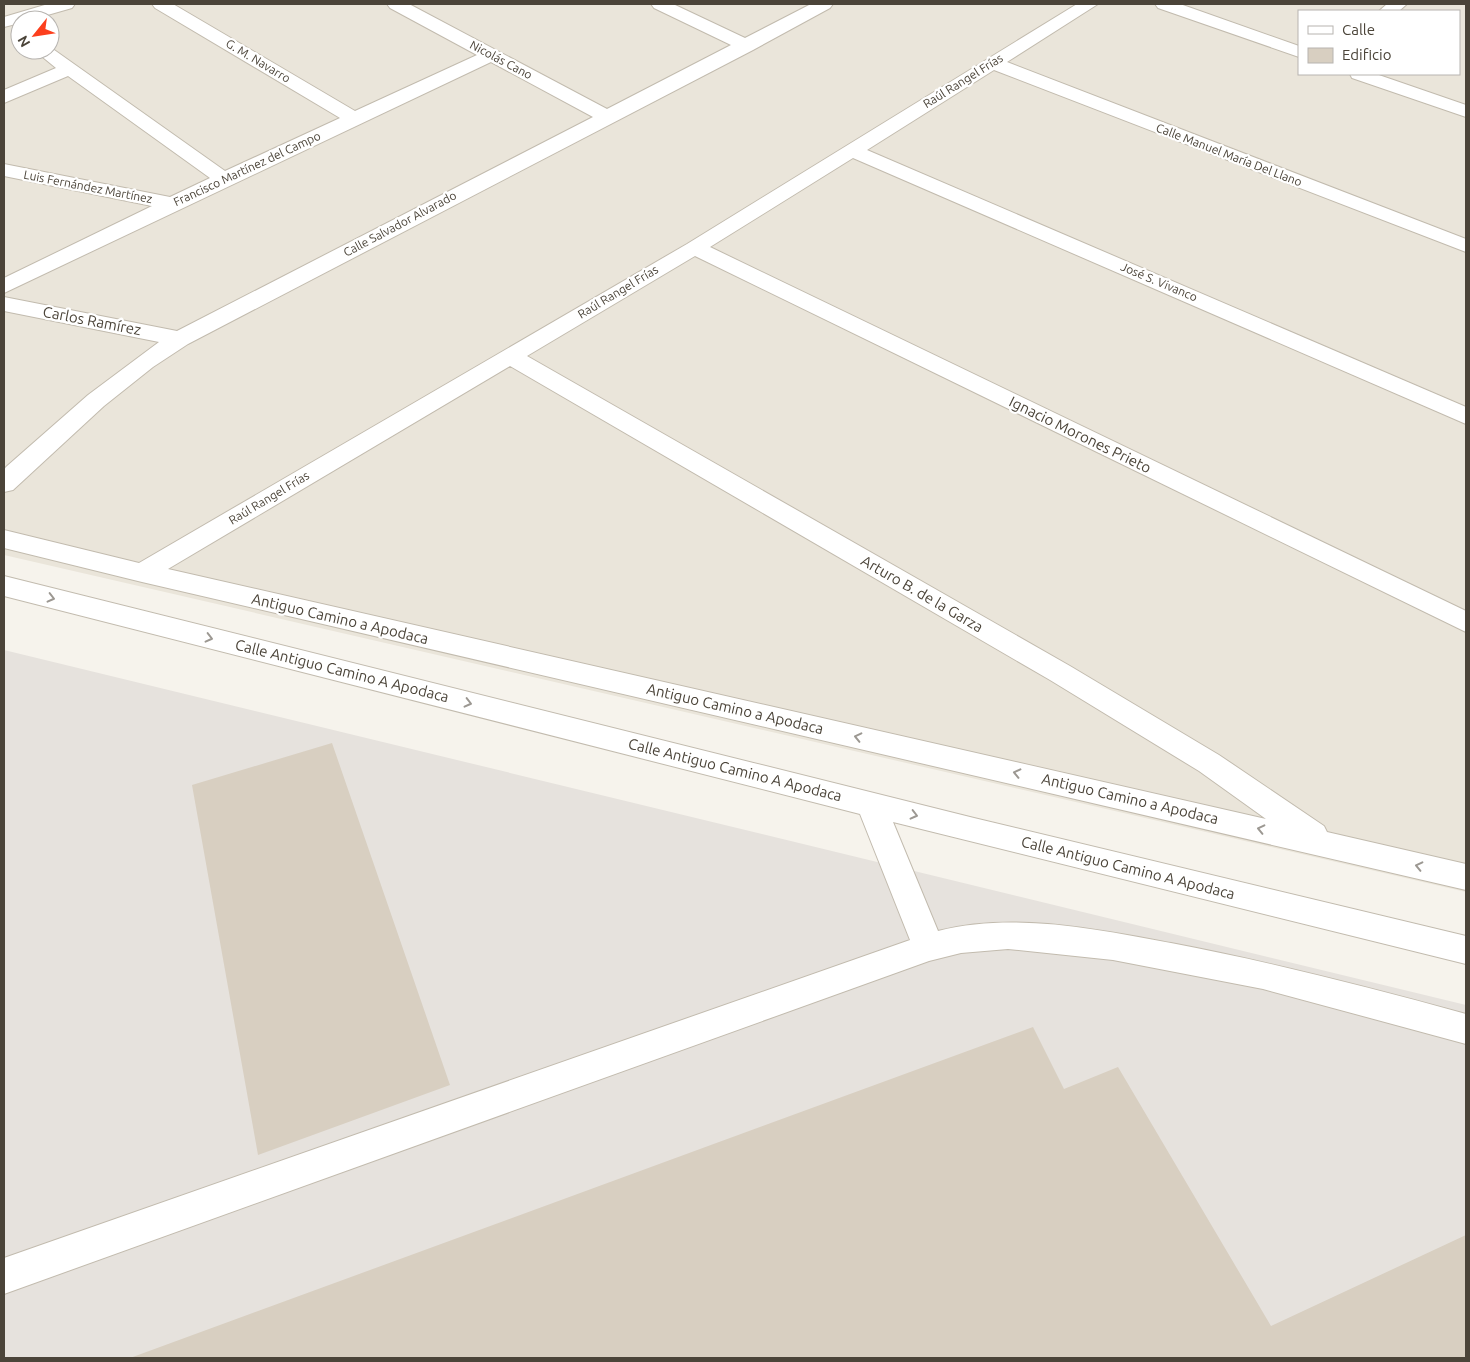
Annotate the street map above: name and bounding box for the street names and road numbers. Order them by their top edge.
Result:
street label: G. M. Navarro [224,36,293,85]
street label: Nicolás Cano [468,38,535,81]
street label: Raúl Rangel Frías [921,51,1005,110]
street label: Calle Manuel María Del Llano [1154,121,1304,188]
street label: Francisco Martínez del Campo [171,129,322,208]
street label: Luis Fernández Martínez [23,168,154,205]
street label: Calle Salvador Alvarado [341,188,458,259]
street label: José S. Vivanco [1119,260,1199,304]
street label: Raúl Rangel Frías [575,263,660,321]
street label: Carlos Ramírez [42,303,143,338]
street label: Ignacio Morones Prieto [1006,393,1154,476]
street label: Raúl Rangel Frías [226,469,311,527]
street label: Arturo B. de la Garza [858,552,986,635]
street label: Antiguo Camino a Apodaca [250,590,430,647]
street label: Calle Antiguo Camino A Apodaca [233,636,451,705]
street label: Antiguo Camino a Apodaca [645,680,825,737]
street label: Calle Antiguo Camino A Apodaca [626,735,844,804]
street label: Antiguo Camino a Apodaca [1040,770,1220,827]
street label: Calle Antiguo Camino A Apodaca [1019,833,1237,902]

